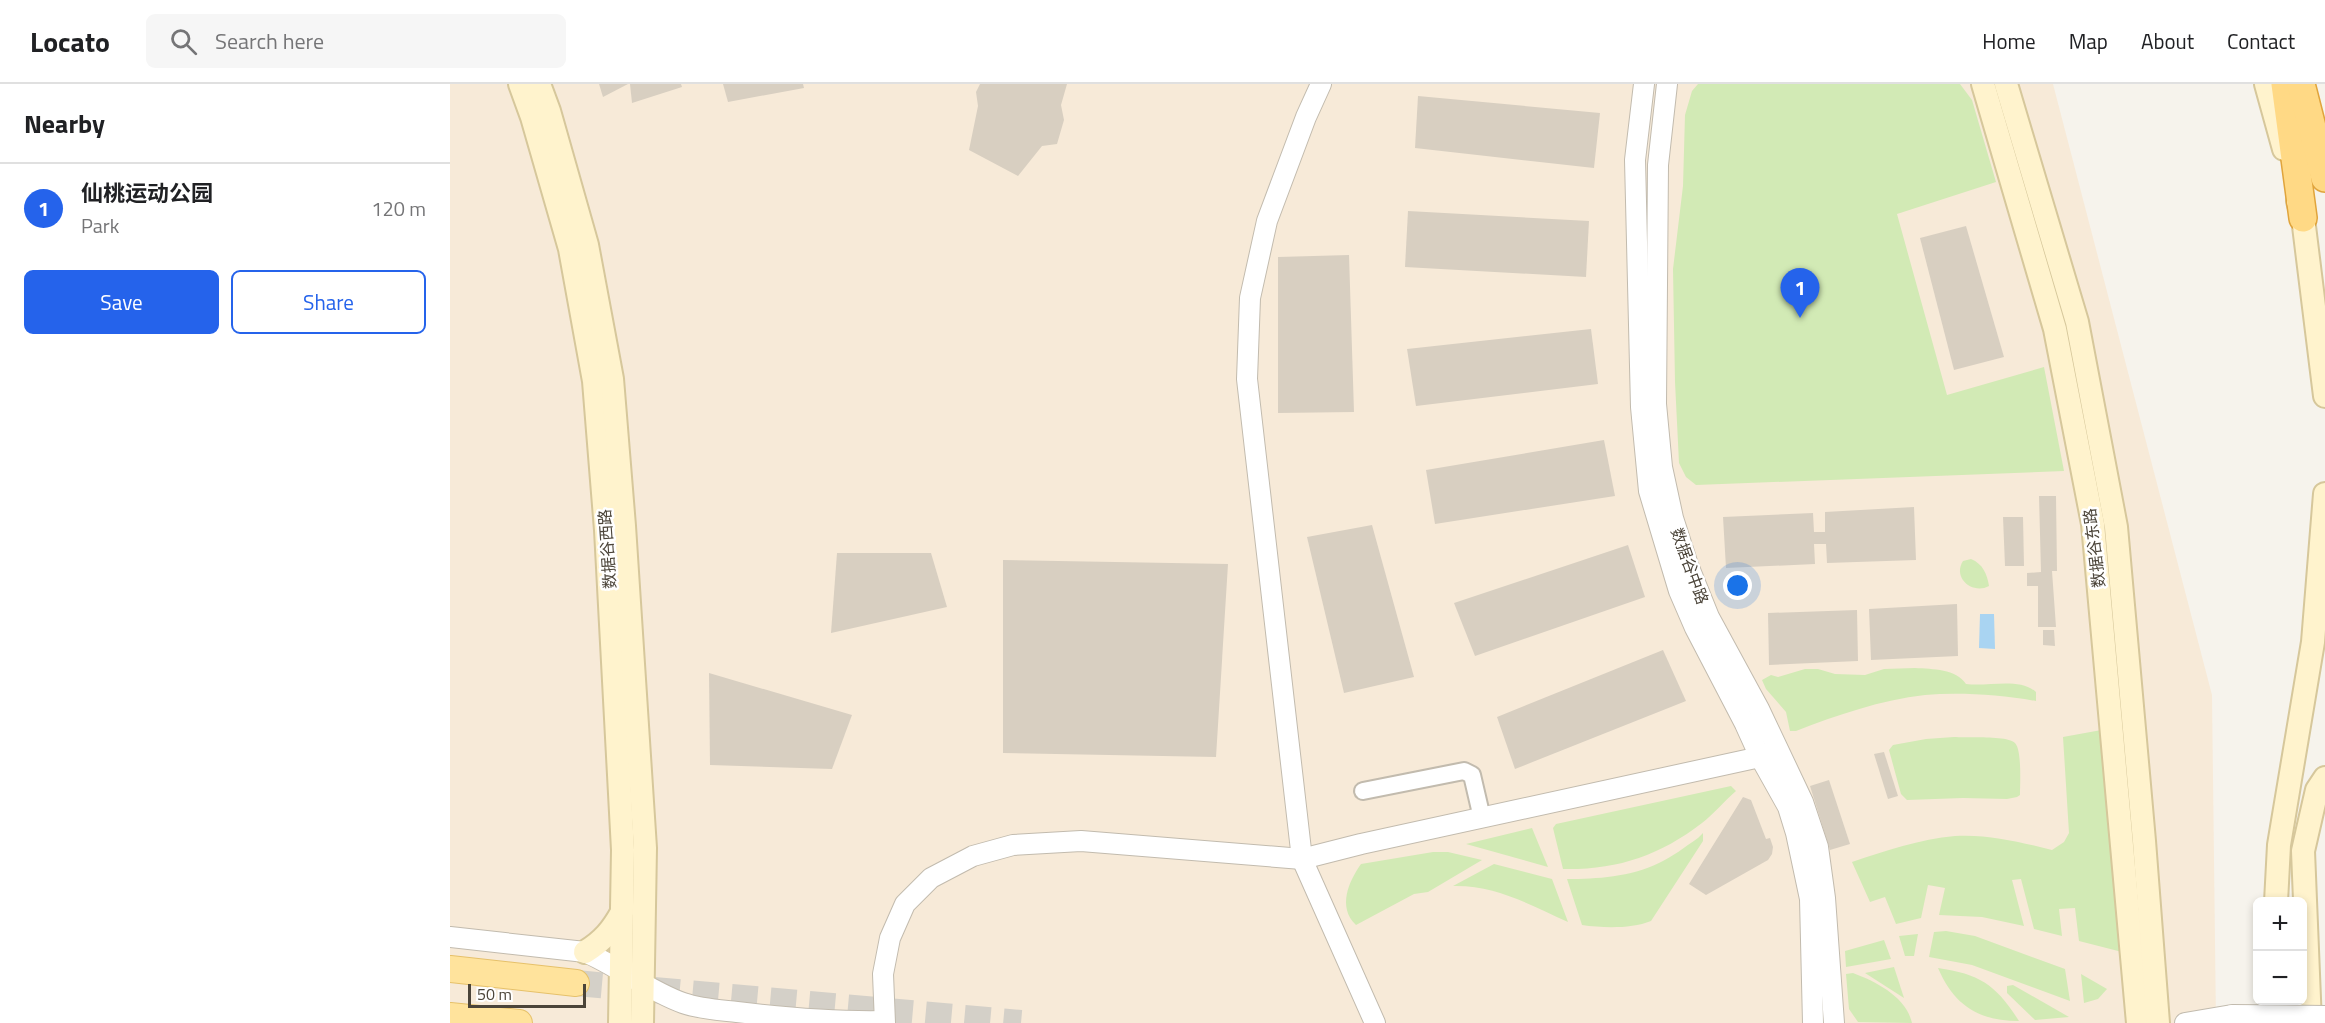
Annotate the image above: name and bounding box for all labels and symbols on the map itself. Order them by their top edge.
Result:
pin: 1 [1780,268,1820,318]
street label: 数据谷东路 [2077,507,2111,589]
street label: 数据谷西路 [592,508,622,590]
street label: 数据谷中路 [1665,524,1715,608]
your location [1723,571,1752,600]
scale bar [468,981,586,1008]

